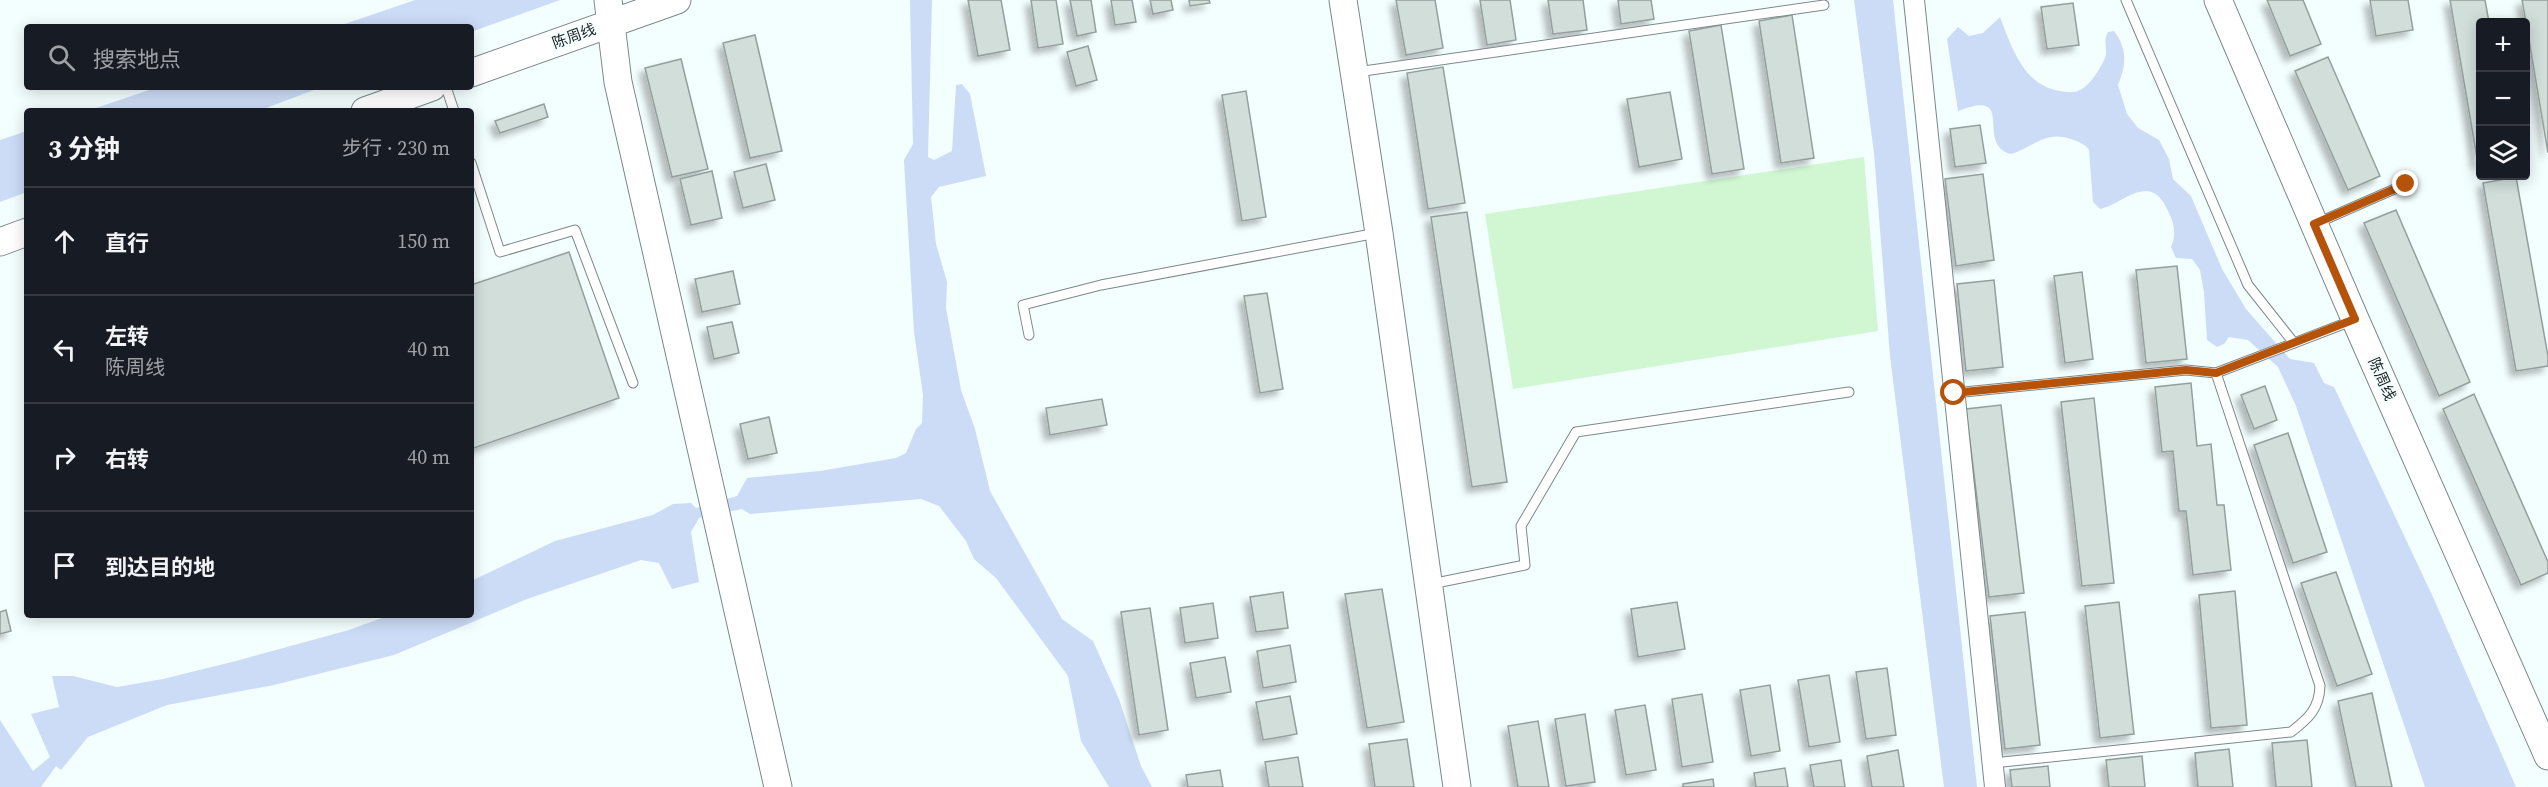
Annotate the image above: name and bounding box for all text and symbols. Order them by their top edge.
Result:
street label: 陈周线 [549,18,599,53]
map controls [2476,18,2530,180]
button: + [2476,18,2530,72]
search box [24,24,474,90]
icon: search [45,41,78,74]
text: 搜索地点 [93,44,181,74]
button: − [2476,72,2530,126]
button: layers [2476,126,2530,180]
text: 3 分钟 [48,131,120,167]
text: 步行 · 230 m [342,134,450,162]
route end [2392,170,2418,196]
icon: ahead [48,225,81,258]
text: 150 m [397,227,450,255]
text: 直行 [105,228,149,258]
text: 左转 [105,321,149,351]
icon: left [48,333,81,366]
text: 40 m [407,335,450,363]
text: 陈周线 [105,353,165,381]
street label: 陈周线 [2364,354,2401,404]
route start [1940,379,1966,405]
icon: right [48,441,81,474]
text: 40 m [407,443,450,471]
text: 右转 [105,444,149,474]
icon: arrive [48,549,81,582]
text: 到达目的地 [105,552,215,582]

